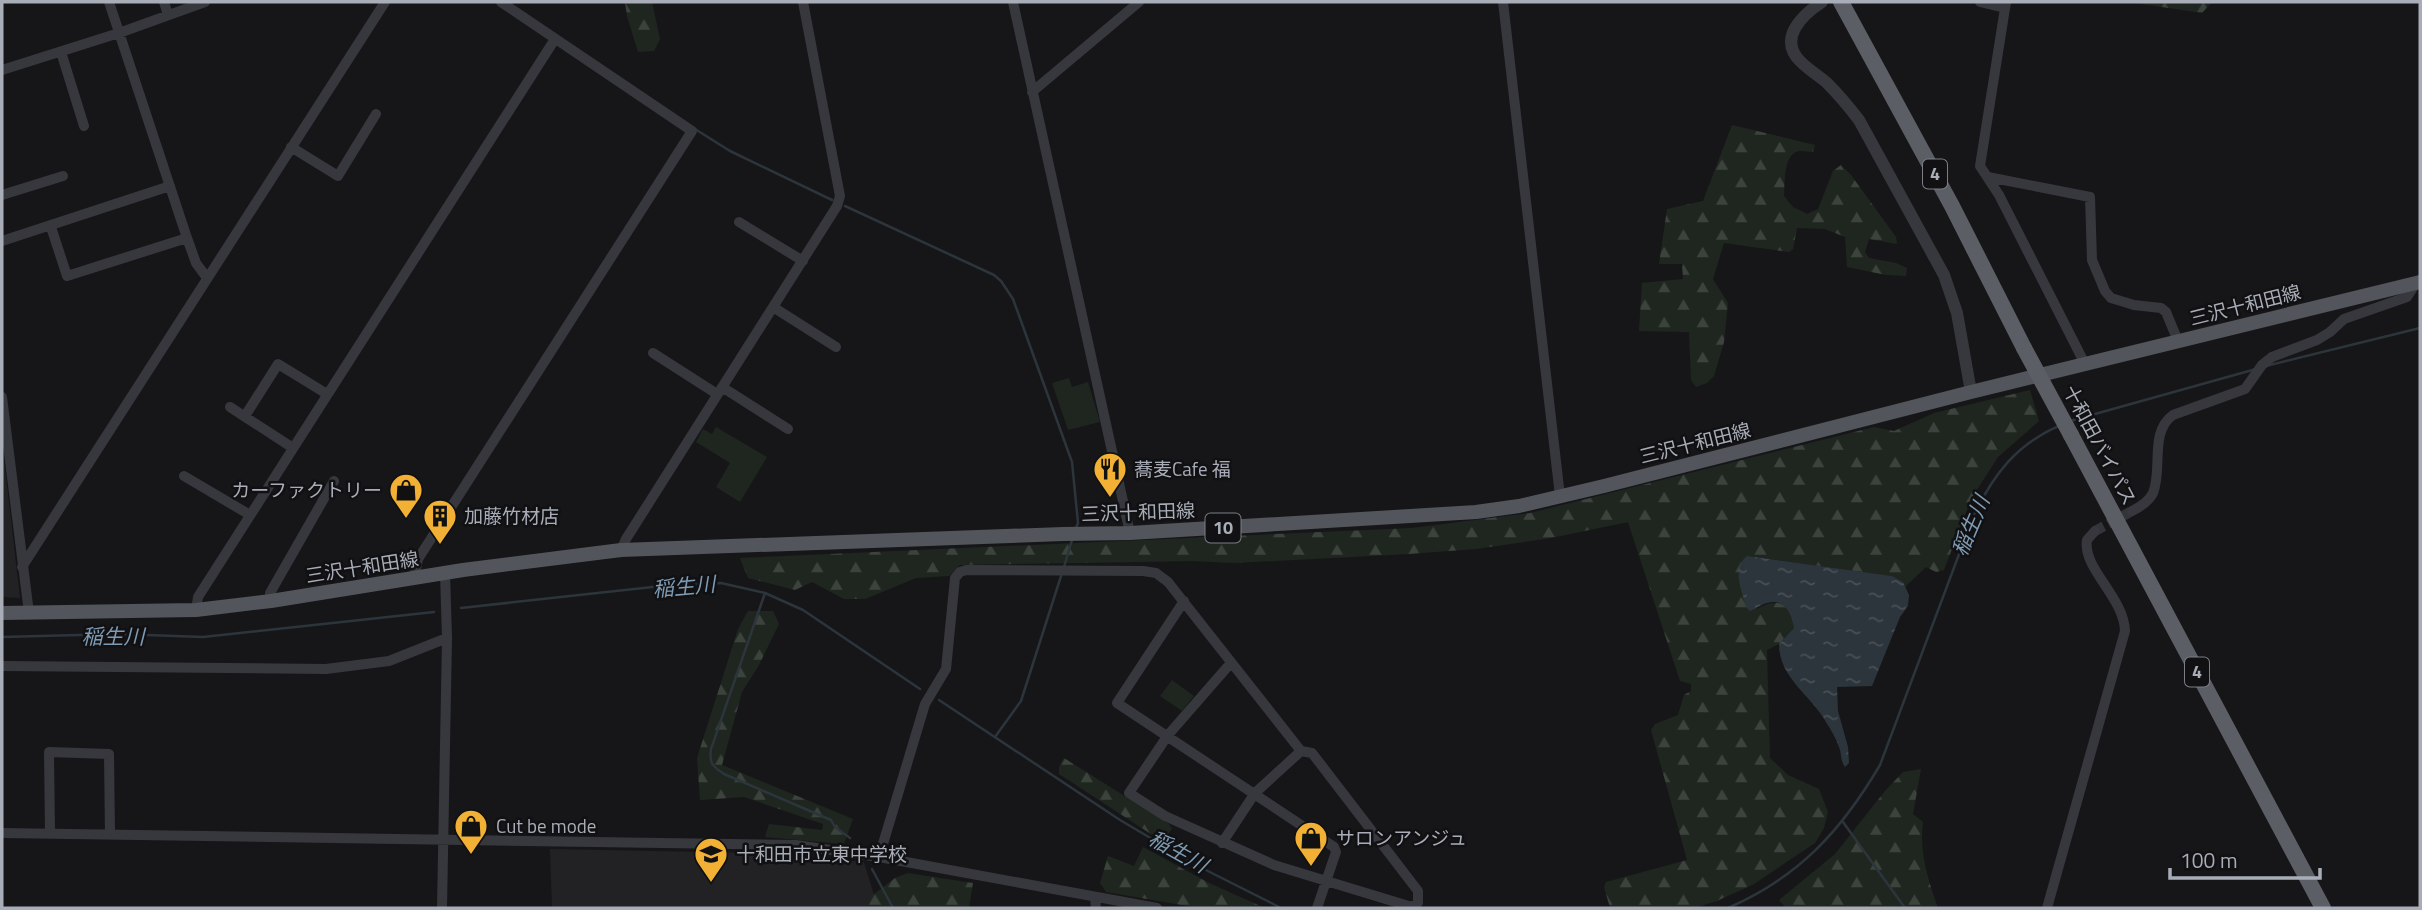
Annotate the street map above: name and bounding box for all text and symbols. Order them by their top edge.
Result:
road number: 4 [1923,160,1947,188]
street label: 三沢十和田線 [2186,277,2304,332]
street label: 十和田バイパス [2057,379,2144,510]
street label: 三沢十和田線 [1636,415,1754,470]
restaurant icon: 蕎麦Cafe 福 [1091,450,1129,499]
place label: 蕎麦Cafe 福 [1134,454,1231,483]
shop icon: カーファクトリー [387,471,425,520]
place label: カーファクトリー [231,475,382,504]
water label: 稲生川 [1943,489,1998,561]
street label: 三沢十和田線 [1081,495,1195,528]
building icon: 加藤竹材店 [421,497,459,546]
place label: 加藤竹材店 [464,501,559,530]
road number: 10 [1206,514,1240,542]
street label: 三沢十和田線 [303,543,420,590]
water label: 稲生川 [651,567,719,605]
water label: 稲生川 [82,620,146,652]
road number: 4 [2185,658,2209,686]
shop icon: Cut be mode [452,807,490,856]
place label: Cut be mode [496,811,596,840]
shop icon: サロンアンジュ [1292,819,1330,868]
water label: 稲生川 [1143,822,1216,881]
place label: サロンアンジュ [1336,823,1467,852]
school or university icon: 十和田市立東中学校 [692,835,730,884]
scale bar [2170,836,2320,880]
place label: 十和田市立東中学校 [736,839,907,868]
text: 100 m [2180,844,2237,876]

